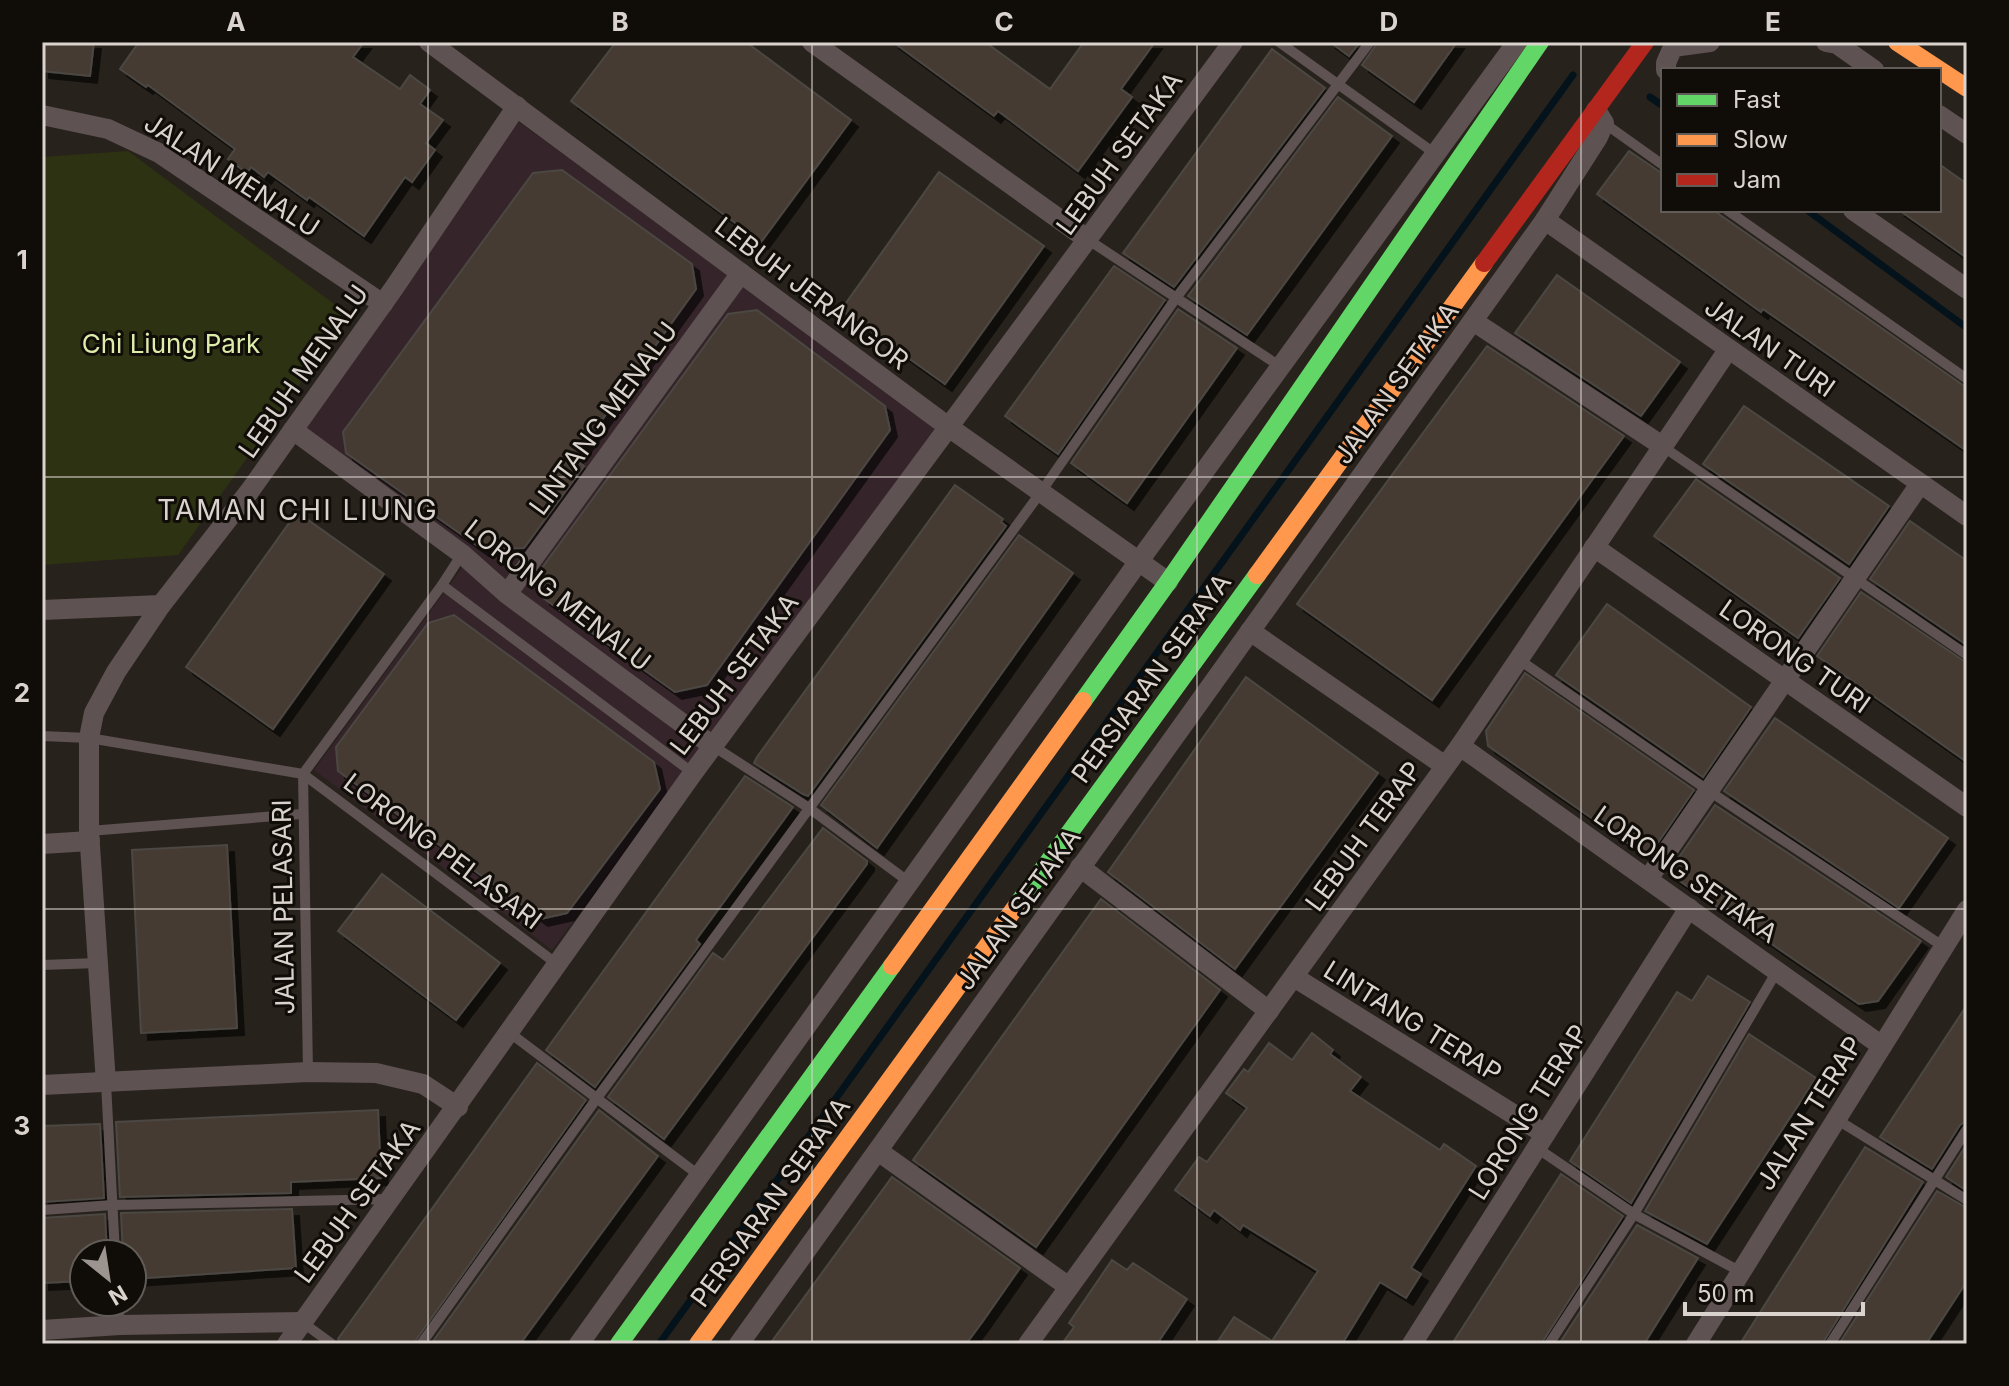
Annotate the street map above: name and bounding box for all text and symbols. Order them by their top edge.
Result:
text: A [226,6,246,37]
text: B [611,6,629,37]
text: C [994,6,1014,37]
text: D [1380,6,1398,37]
text: E [1765,6,1781,37]
street label: LEBUH SETAKA [1050,66,1188,240]
legend [1661,68,1941,212]
text: Fast [1733,85,1781,114]
street label: JALAN MENALU [139,107,325,243]
text: Slow [1733,125,1788,154]
text: Jam [1733,165,1781,194]
street label: LEBUH JERANGOR [709,210,915,376]
text: 1 [16,244,28,275]
street label: LEBUH MENALU [232,279,374,463]
street label: JALAN TURI [1699,291,1841,403]
street label: JALAN SETAKA [1327,296,1465,470]
street label: LINTANG MENALU [523,316,683,520]
park label: Chi Liung Park [82,328,260,359]
district label: TAMAN CHI LIUNG [157,493,439,527]
street label: LORONG MENALU [459,513,657,677]
street label: PERSIARAN SERAYA [1065,567,1237,789]
street label: LEBUH SETAKA [663,587,805,761]
street label: LORONG TURI [1714,593,1876,719]
text: 2 [14,677,30,708]
street label: LEBUH TERAP [1298,755,1428,917]
street label: LORONG PELASARI [338,766,548,936]
street label: JALAN PELASARI [266,799,300,1015]
street label: LORONG SETAKA [1588,799,1784,949]
street label: JALAN SETAKA [949,822,1087,996]
street label: LINTANG TERAP [1318,954,1508,1088]
street label: LORONG TERAP [1462,1019,1594,1205]
street label: JALAN TERAP [1749,1030,1869,1196]
street label: PERSIARAN SERAYA [684,1091,856,1313]
text: 3 [14,1110,30,1141]
street label: LEBUH SETAKA [288,1114,426,1288]
north arrow [68,1238,148,1318]
scale bar [1685,1266,1863,1316]
text: 50 m [1697,1279,1755,1308]
text: N [104,1280,132,1311]

